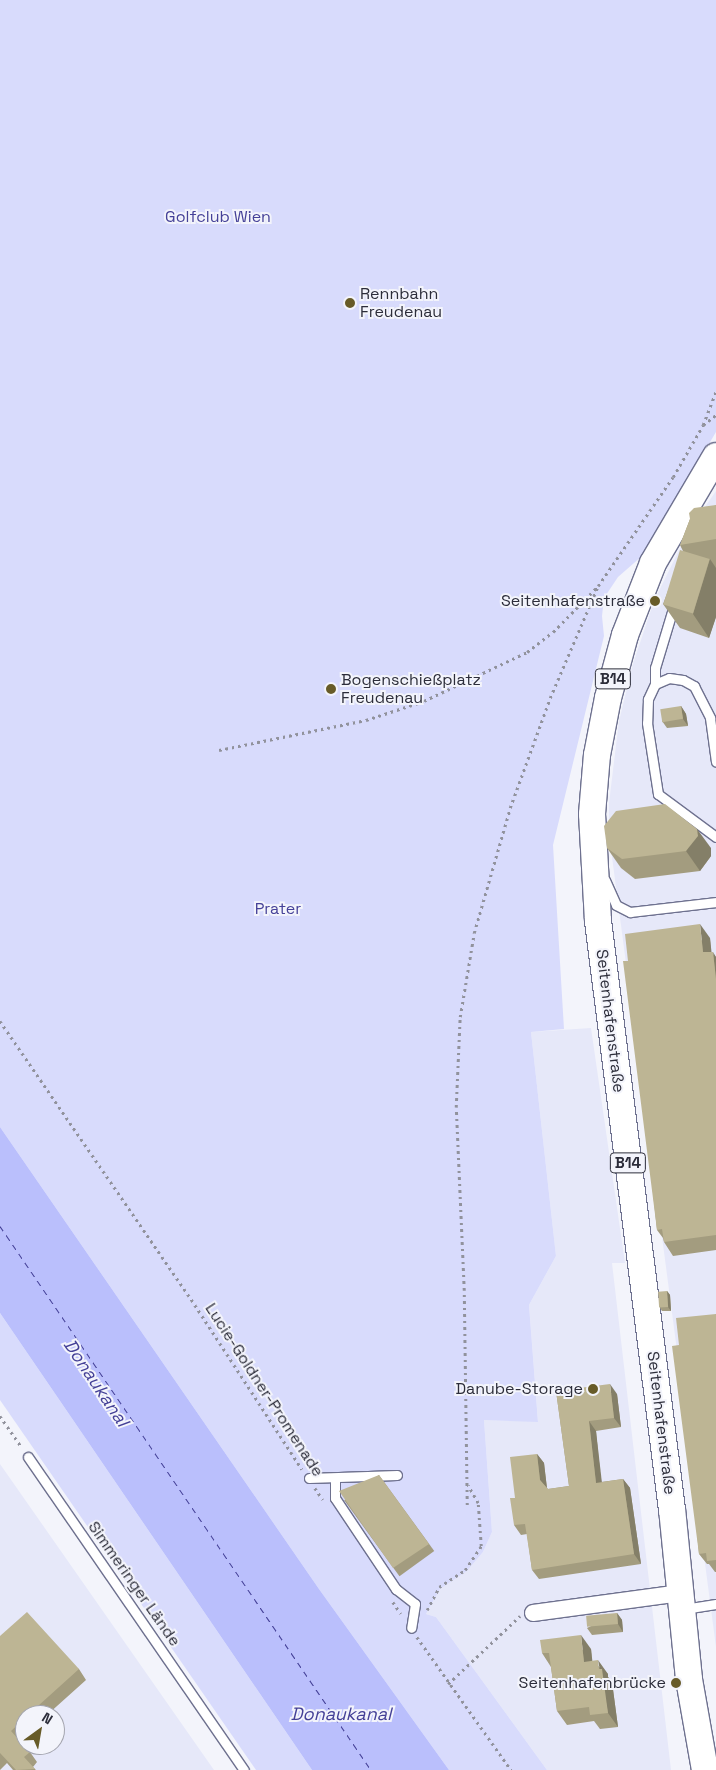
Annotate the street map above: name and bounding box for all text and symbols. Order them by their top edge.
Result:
park label: Golfclub Wien [165,207,271,227]
place label: Rennbahn Freudenau [360,284,442,322]
marker: Rennbahn Freudenau [344,297,356,309]
place label: Seitenhafenstraße [501,591,645,611]
marker: Seitenhafenstraße [649,595,661,607]
road number: B14 [594,666,632,692]
place label: Bogenschießplatz Freudenau [341,670,481,708]
marker: Bogenschießplatz Freudenau [325,683,337,695]
park label: Prater [255,899,301,919]
street label: Seitenhafenstraße [592,948,628,1094]
road number: B14 [609,1150,647,1176]
street label: Lucie-Goldner-Promenade [201,1300,327,1480]
water label: Donaukanal [59,1335,133,1431]
street label: Seitenhafenstraße [643,1350,679,1496]
place label: Danube-Storage [455,1379,583,1399]
marker: Danube-Storage [587,1383,599,1395]
street label: Simmeringer Lände [84,1518,184,1650]
place label: Seitenhafenbrücke [519,1673,666,1693]
marker: Seitenhafenbrücke [670,1677,682,1689]
water label: Donaukanal [291,1703,391,1725]
north arrow [15,1705,65,1755]
text: N [39,1708,56,1728]

